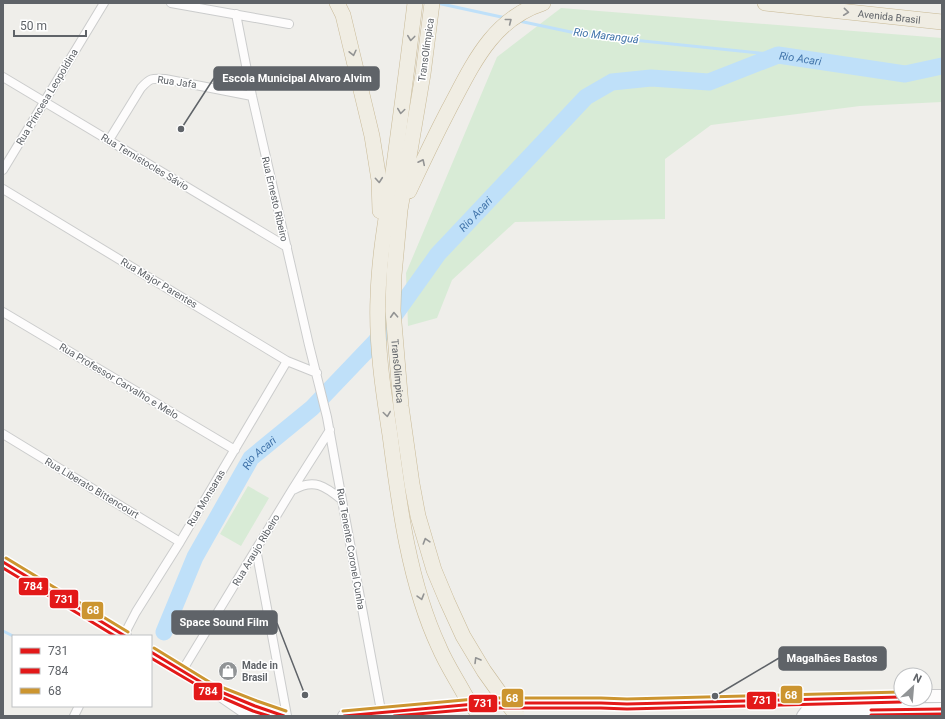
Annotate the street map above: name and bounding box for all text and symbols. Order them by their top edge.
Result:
one-way arrow [843,7,849,16]
street label: Avenida Brasil [857,8,921,25]
scale bar [14,12,86,38]
street label: TransOlímpica [416,17,436,83]
text: 50 m [20,19,47,33]
one-way arrow [505,19,512,26]
water label: Rio Maranguá [573,26,640,46]
one-way arrow [407,35,416,41]
street label: Rua Princesa Leopoldina [14,47,80,147]
water label: Rio Acari [778,49,823,68]
one-way arrow [348,50,356,56]
callout: Escola Municipal Alvaro Alvim [214,67,379,90]
text: Escola Municipal Alvaro Alvim [222,72,372,85]
street label: Rua Jafa [157,74,197,90]
one-way arrow [397,108,406,114]
street label: Rua Temistocles Sávio [99,131,191,193]
street label: Rua Ernesto Ribeiro [260,155,290,243]
one-way arrow [418,158,425,166]
one-way arrow [374,177,383,184]
water label: Rio Acari [456,194,495,234]
street label: Rua Major Parentes [119,256,199,310]
one-way arrow [390,312,398,318]
street label: TransOlímpica [390,338,406,404]
street label: Rua Professor Carvalho e Melo [57,341,181,421]
one-way arrow [382,411,391,417]
water label: Rio Acari [239,433,279,472]
street label: Rua Liberato Bittencourt [43,456,141,520]
street label: Rua Monsaras [185,468,227,528]
street label: Rua Tenente Coronel Cunha [335,487,367,611]
street label: Rua Araujo Ribeiro [230,512,282,588]
one-way arrow [422,538,431,545]
line badge: 784 [18,577,49,596]
text: 784 [24,580,43,593]
line badge: 731 [49,589,79,609]
text: 731 [55,593,73,606]
one-way arrow [416,593,425,600]
line badge: 68 [81,601,104,620]
text: 68 [87,604,99,617]
callout: Space Sound Film [172,611,277,634]
text: Space Sound Film [180,616,268,629]
legend [12,635,152,707]
text: 731 [48,644,68,658]
callout: Magalhães Bastos [779,647,886,670]
text: Magalhães Bastos [787,652,878,665]
one-way arrow [475,657,482,664]
shop icon: Made in Brasil [217,660,239,682]
place label: Made in Brasil [242,660,278,683]
text: 784 [48,664,68,678]
north arrow [893,667,933,707]
text: N [911,671,924,686]
line badge: 784 [193,682,223,701]
text: 68 [48,684,62,698]
text: 784 [199,685,218,698]
line badge: 68 [780,685,803,704]
line badge: 68 [501,688,524,708]
text: 68 [785,689,797,702]
line badge: 731 [746,691,777,710]
text: 68 [506,692,518,705]
line badge: 731 [468,694,498,713]
text: 731 [753,694,771,707]
text: 731 [474,697,492,710]

